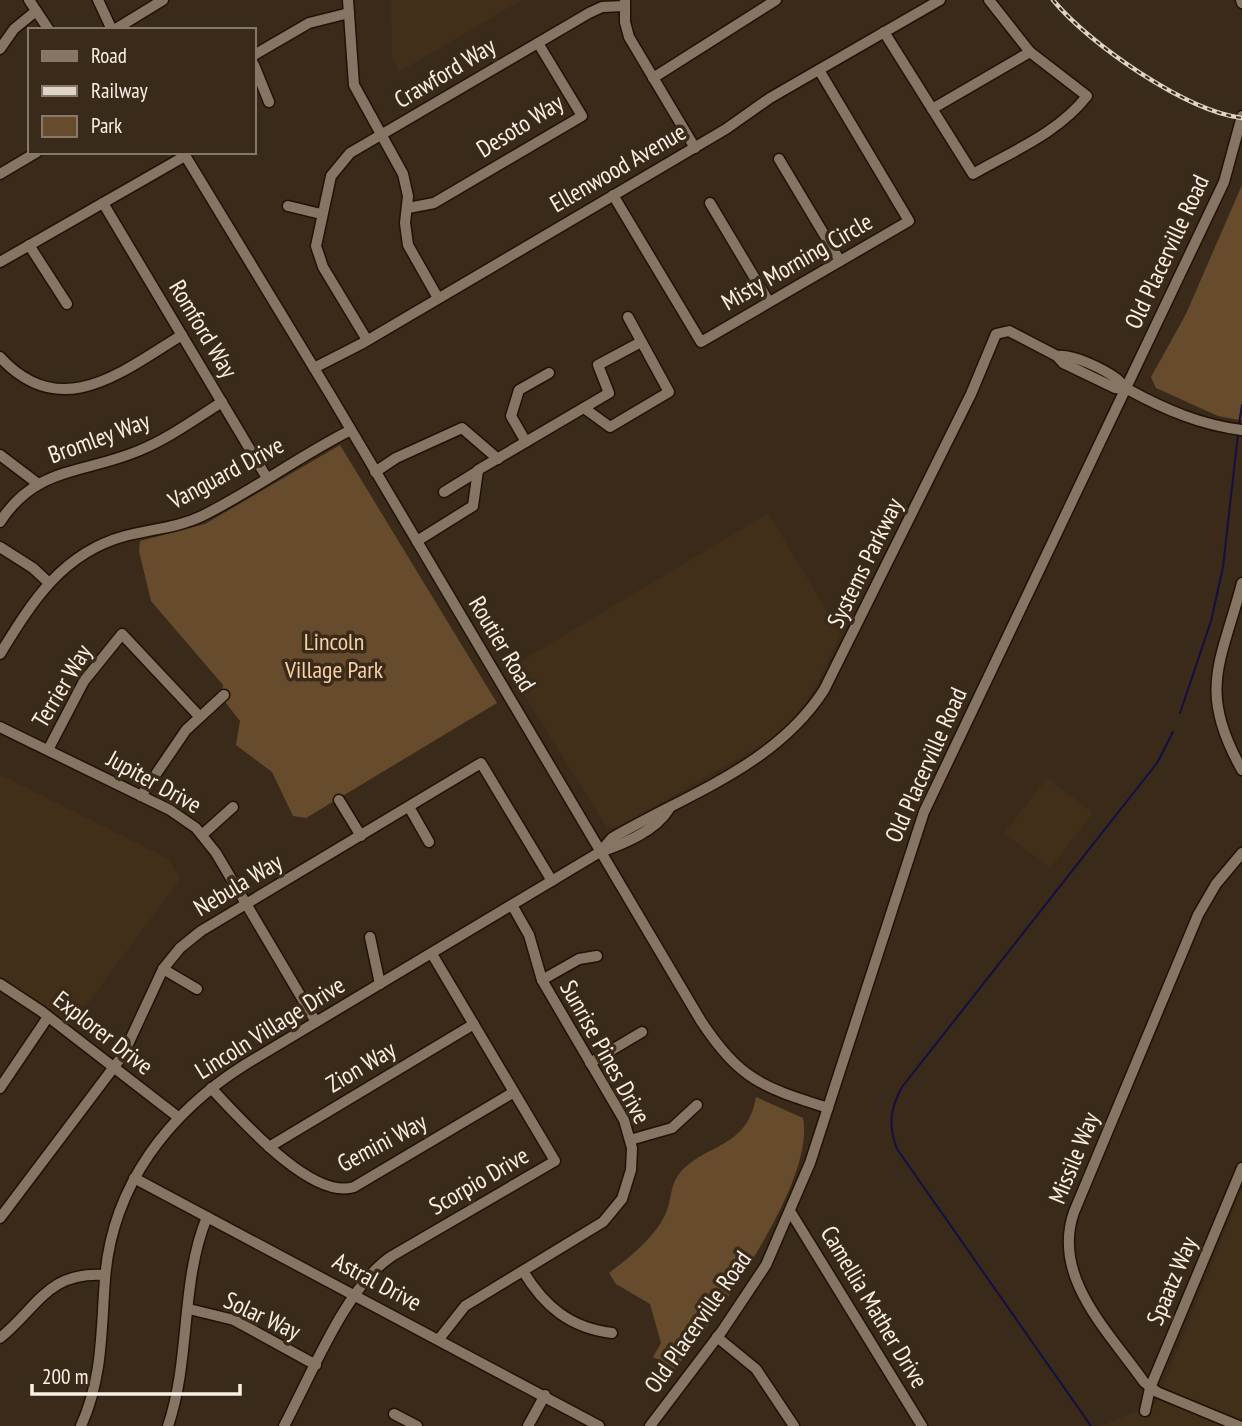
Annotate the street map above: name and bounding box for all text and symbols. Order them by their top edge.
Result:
legend [28,28,256,154]
street label: Crawford Way [388,30,501,115]
text: Road [91,42,127,69]
text: Railway [91,77,148,104]
street label: Desoto Way [471,87,569,164]
text: Park [91,112,122,139]
street label: Ellenwood Avenue [544,116,691,219]
street label: Old Placerville Road [1117,170,1216,334]
street label: Misty Morning Circle [716,206,878,317]
street label: Romford Way [162,274,245,383]
street label: Bromley Way [44,405,154,470]
street label: Vanguard Drive [162,429,289,516]
street label: Systems Parkway [820,493,909,633]
street label: Routier Road [462,590,543,697]
park label: Lincoln Village Park [284,626,384,685]
street label: Terrier Way [25,638,98,733]
street label: Old Placerville Road [878,682,974,847]
street label: Jupiter Drive [101,742,207,820]
street label: Nebula Way [188,846,288,923]
street label: Lincoln Village Drive [189,969,350,1086]
street label: Sunrise Pines Drive [553,975,658,1129]
street label: Explorer Drive [47,984,159,1081]
street label: Zion Way [320,1034,401,1099]
street label: Gemini Way [332,1106,432,1179]
street label: Missile Way [1041,1107,1106,1208]
street label: Scorpio Drive [423,1140,534,1222]
street label: Camellia Mather Drive [814,1220,935,1394]
street label: Spaatz Way [1139,1232,1204,1330]
street label: Astral Drive [327,1245,427,1318]
street label: Old Placerville Road [637,1245,758,1399]
street label: Solar Way [219,1284,305,1347]
scale bar [32,1352,240,1396]
text: 200 m [42,1363,88,1390]

